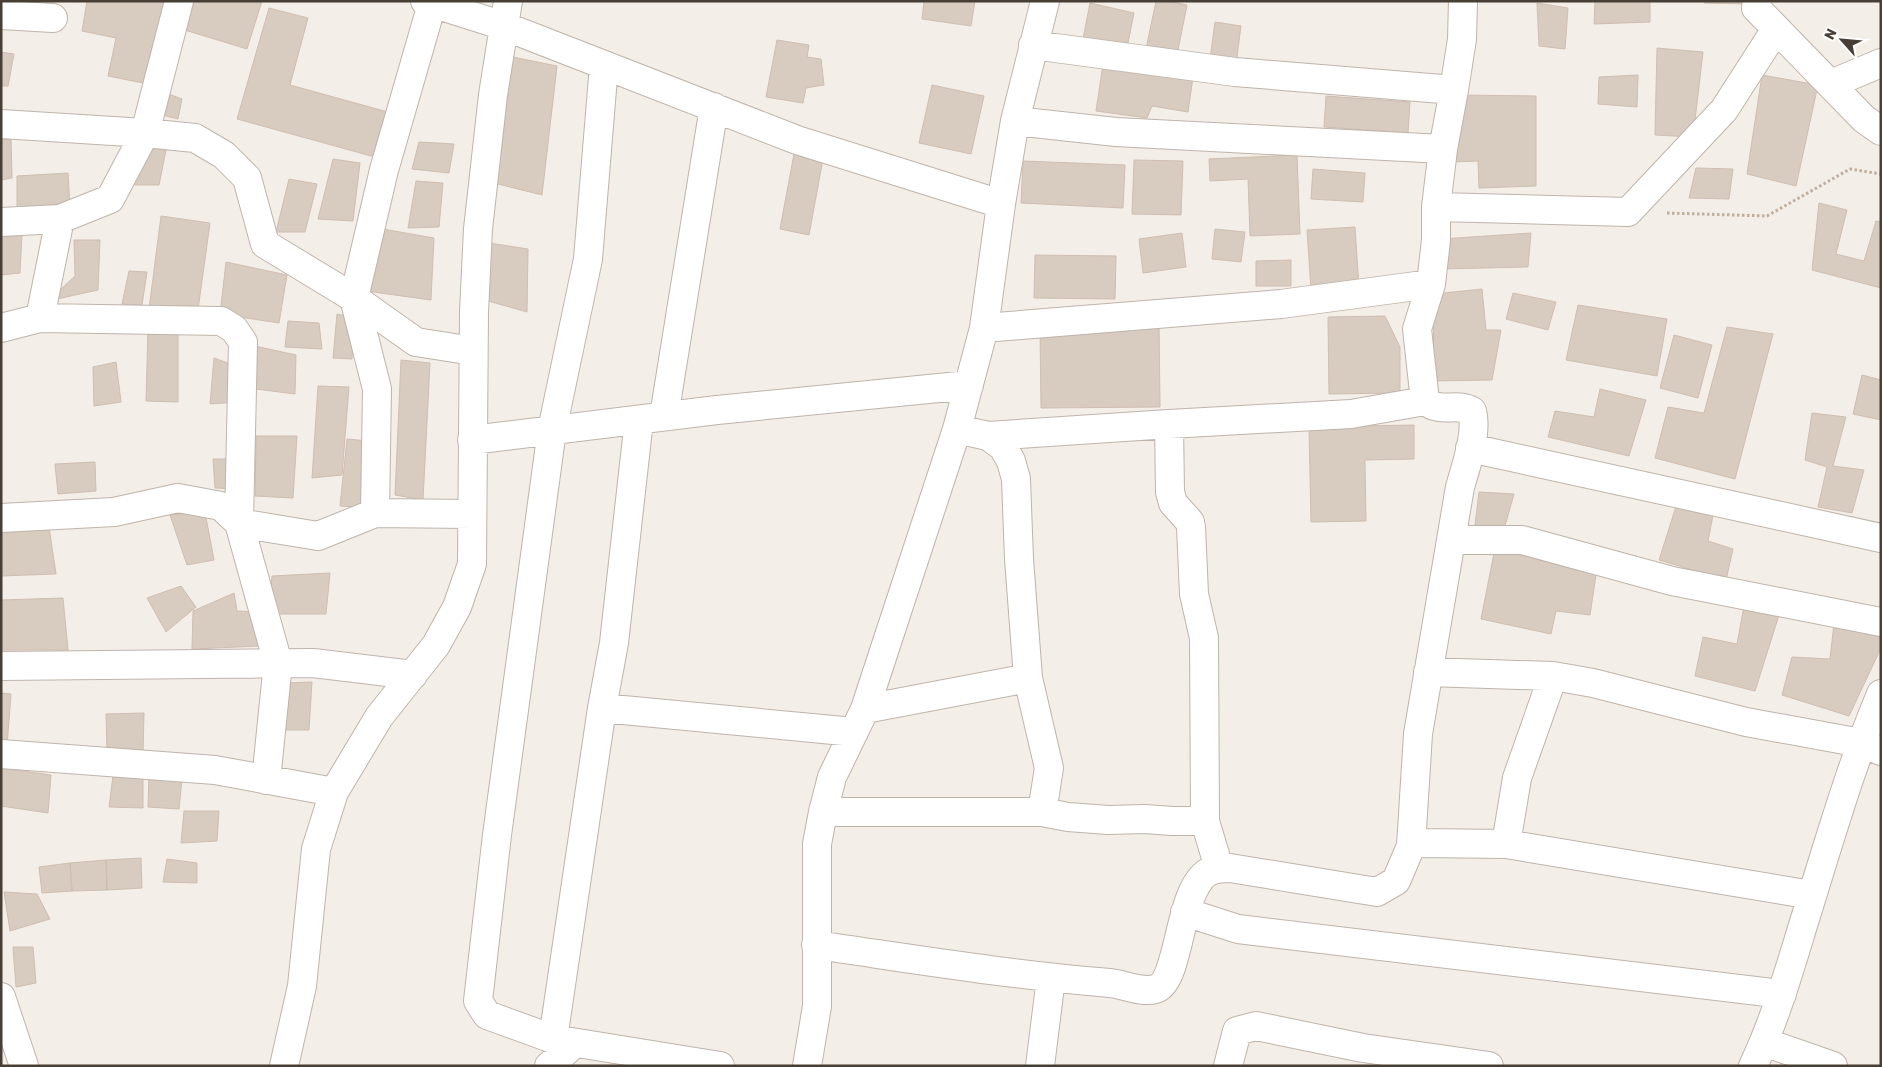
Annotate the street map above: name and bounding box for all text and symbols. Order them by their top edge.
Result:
north arrow [1817,15,1867,65]
text: N [1821,26,1841,43]

